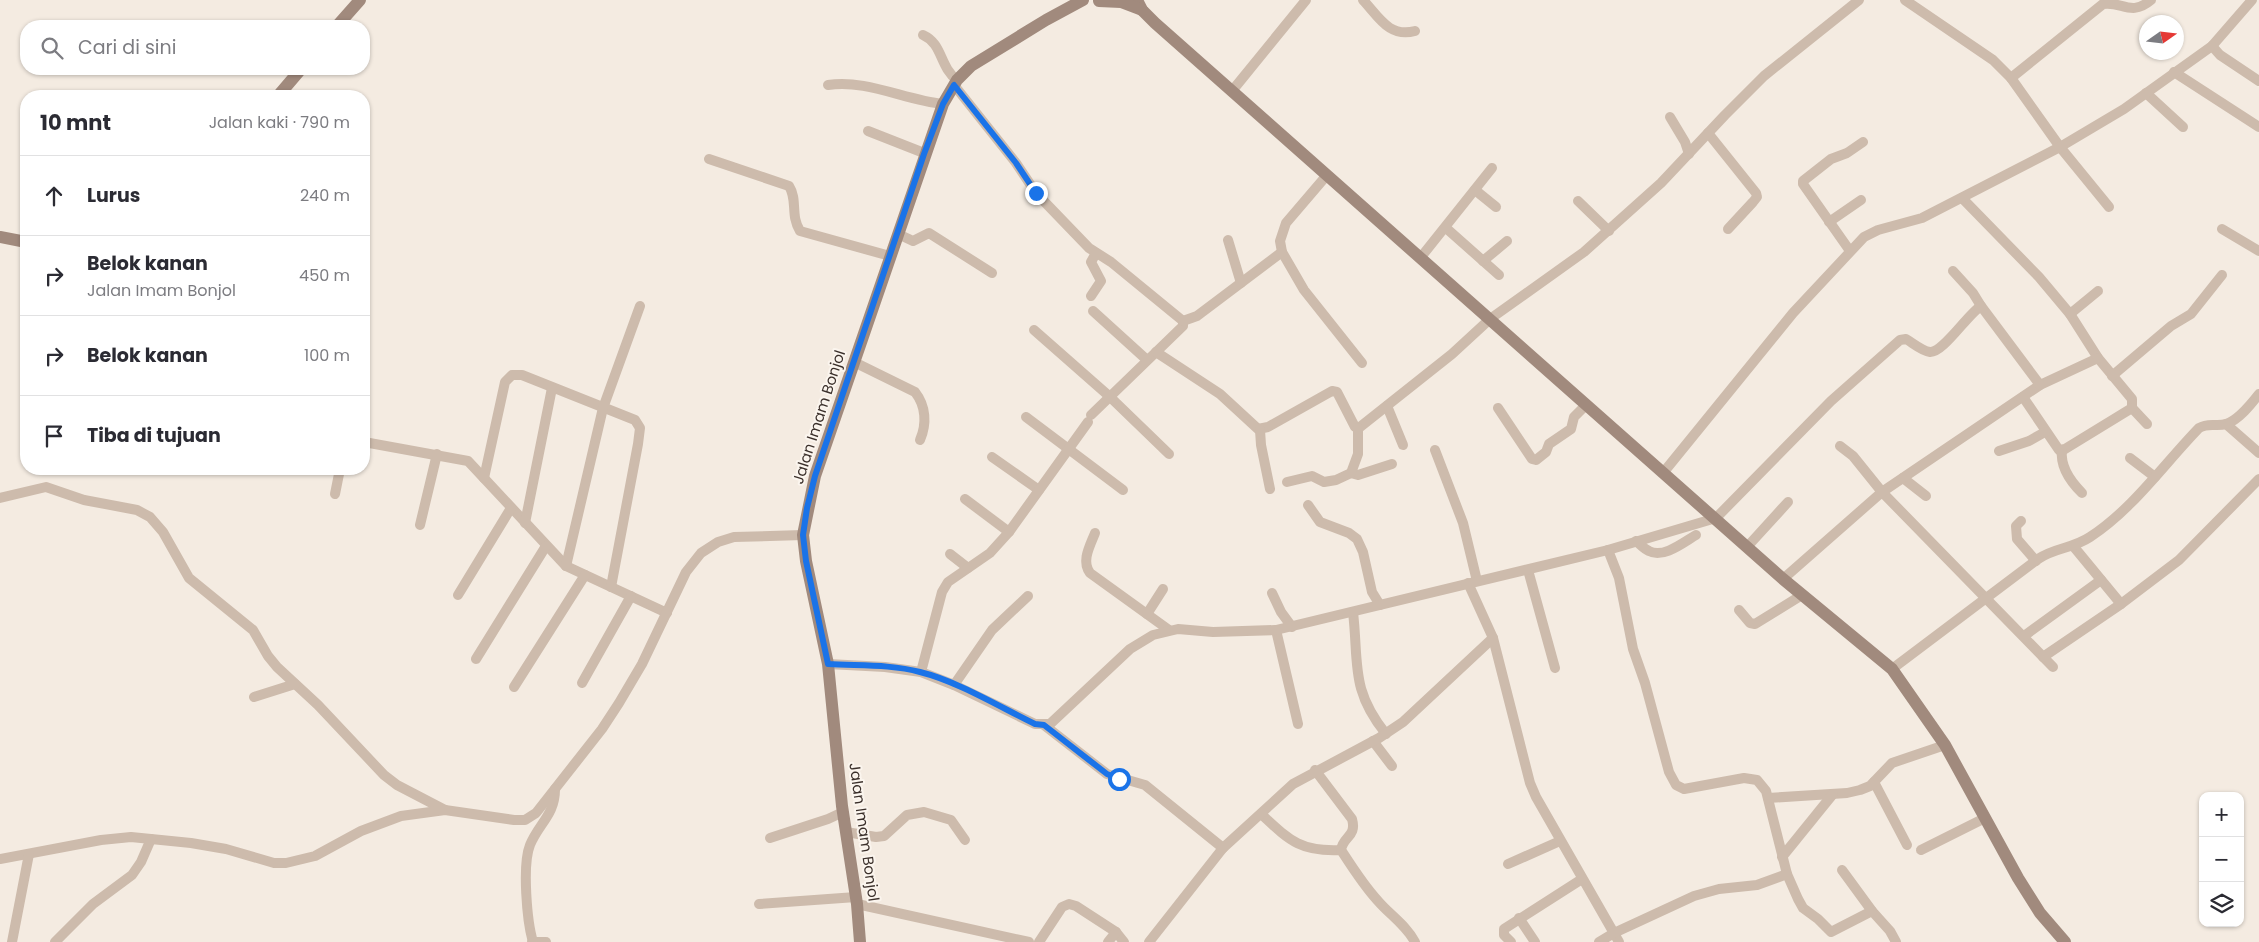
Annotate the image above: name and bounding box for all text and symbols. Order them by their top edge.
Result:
north arrow [2139,15,2184,60]
search box [20,20,370,75]
icon: search [38,34,66,62]
text: Cari di sini [78,34,176,61]
text: 10 mnt [40,108,111,137]
text: Jalan kaki · 790 m [209,111,350,134]
icon: ahead [40,182,68,210]
text: Lurus [87,182,140,209]
route end [1025,182,1048,205]
text: 240 m [300,184,350,207]
text: Belok kanan [87,250,208,277]
icon: right [40,262,68,290]
text: 450 m [299,264,350,287]
text: Jalan Imam Bonjol [87,279,236,302]
icon: right [40,342,68,370]
text: Belok kanan [87,342,208,369]
text: 100 m [304,344,350,367]
street label: Jalan Imam Bonjol [787,347,850,487]
icon: arrive [40,422,68,450]
text: Tiba di tujuan [87,422,221,449]
street label: Jalan Imam Bonjol [844,761,885,903]
route start [1108,768,1131,791]
map controls [2199,792,2244,927]
button: + [2199,792,2244,837]
button: − [2199,837,2244,882]
button: layers [2199,882,2244,927]

